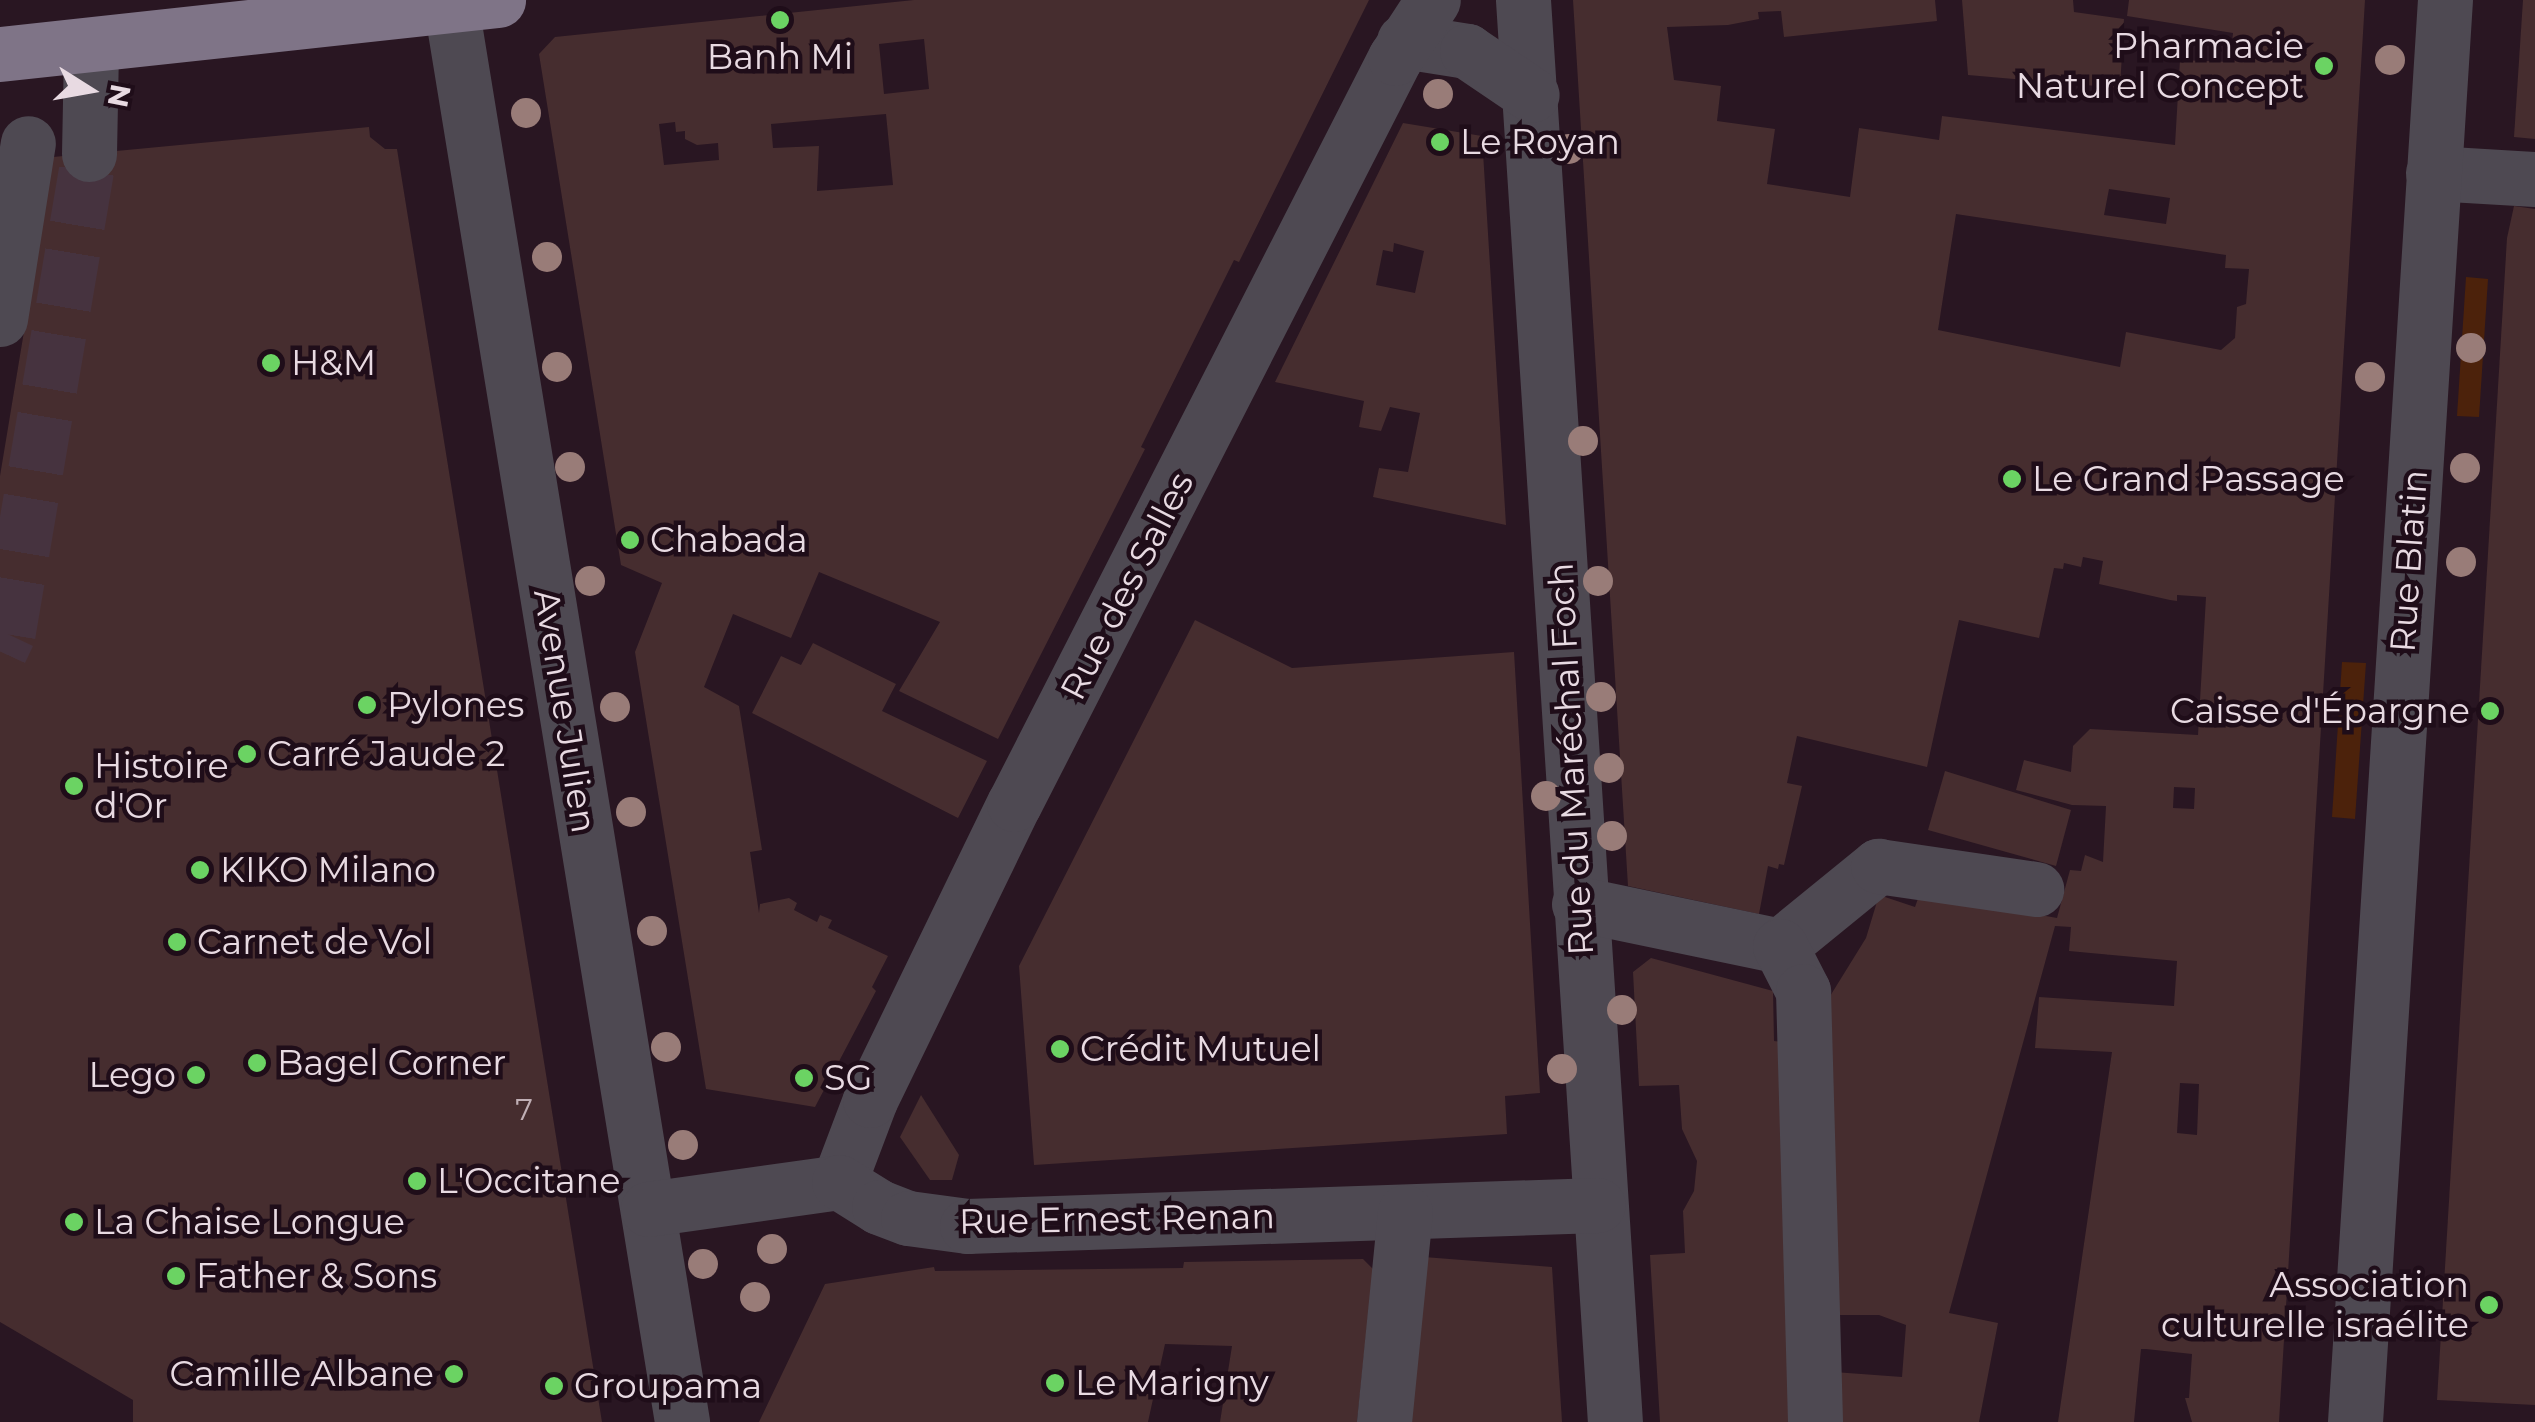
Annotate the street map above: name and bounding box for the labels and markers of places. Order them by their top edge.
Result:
marker: Banh Mi [769,9,791,31]
place label: Pharmacie Naturel Concept [2016,25,2304,107]
place label: Banh Mi [707,36,853,78]
marker: Pharmacie Naturel Concept [2313,55,2335,77]
place label: Le Royan [1460,121,1620,163]
marker: Le Royan [1429,131,1451,153]
place label: H&M [291,342,376,384]
marker: H&M [260,352,282,374]
place label: Le Grand Passage [2032,458,2345,500]
marker: Le Grand Passage [2001,468,2023,490]
place label: Chabada [650,519,808,561]
marker: Chabada [619,529,641,551]
place label: Pylones [387,684,524,726]
place label: Caisse d'Épargne [2170,690,2470,732]
marker: Pylones [356,694,378,716]
marker: Caisse d'Épargne [2479,700,2501,722]
place label: Carré Jaude 2 [267,733,505,775]
marker: Carré Jaude 2 [236,743,258,765]
place label: Histoire d'Or [94,745,229,827]
marker: Histoire d'Or [63,775,85,797]
place label: KIKO Milano [220,849,436,891]
marker: KIKO Milano [189,859,211,881]
place label: Carnet de Vol [197,921,432,963]
marker: Carnet de Vol [166,931,188,953]
place label: Crédit Mutuel [1080,1028,1321,1070]
marker: Crédit Mutuel [1049,1038,1071,1060]
place label: Bagel Corner [277,1042,506,1084]
marker: Bagel Corner [246,1052,268,1074]
place label: Lego [89,1054,176,1096]
place label: SG [824,1057,873,1099]
marker: Lego [185,1064,207,1086]
marker: SG [793,1067,815,1089]
place label: L'Occitane [437,1160,620,1202]
marker: L'Occitane [406,1170,428,1192]
place label: La Chaise Longue [94,1201,405,1243]
marker: La Chaise Longue [63,1211,85,1233]
place label: Father & Sons [196,1255,437,1297]
place label: Association culturelle israélite [2161,1264,2469,1346]
marker: Father & Sons [165,1265,187,1287]
marker: Association culturelle israélite [2478,1294,2500,1316]
place label: Camille Albane [170,1353,434,1395]
place label: Le Marigny [1075,1362,1269,1404]
marker: Camille Albane [443,1363,465,1385]
place label: Groupama [574,1365,762,1407]
marker: Le Marigny [1044,1372,1066,1394]
marker: Groupama [543,1375,565,1397]

